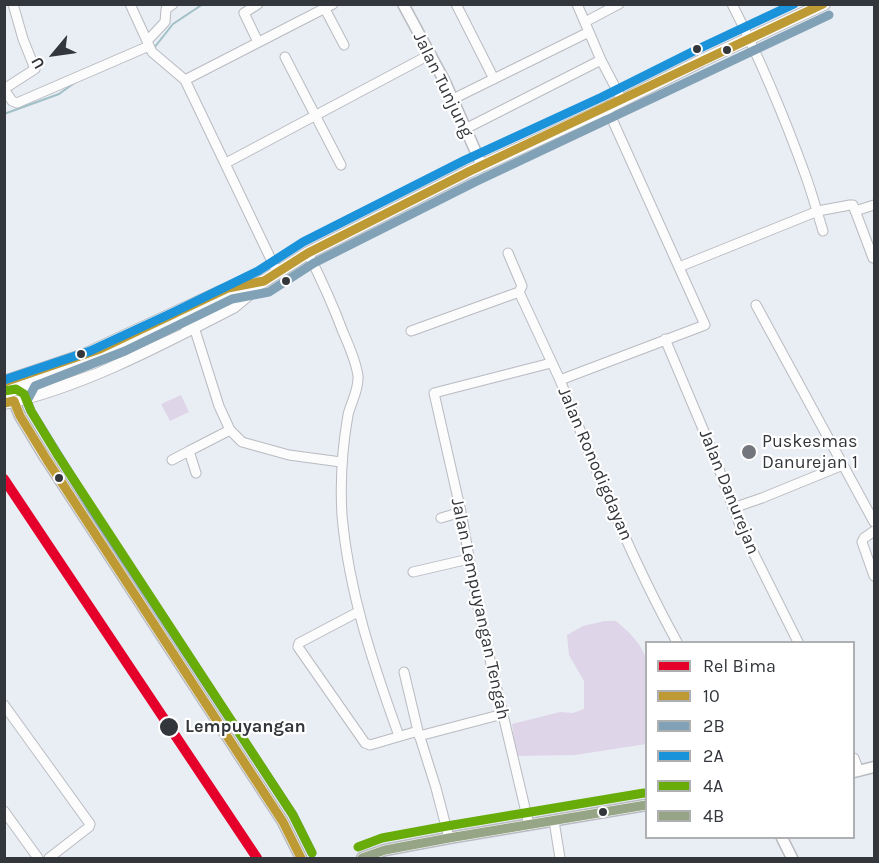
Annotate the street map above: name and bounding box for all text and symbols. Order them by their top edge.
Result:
north arrow [24,24,84,84]
street label: Jalan Tunjung [408,29,478,141]
unlabelled marker [691,43,703,55]
unlabelled marker [721,44,733,56]
text: U [27,54,49,72]
unlabelled marker [280,275,292,287]
unlabelled marker [75,348,87,360]
street label: Jalan Ronodigdayan [553,384,637,544]
street label: Jalan Danurejan [694,426,764,558]
place label: Puskesmas Danurejan 1 [762,431,858,474]
marker: Puskesmas Danurejan 1 [740,443,758,461]
unlabelled marker [53,472,65,484]
street label: Jalan Lempuyangan Tengah [446,496,514,722]
legend [645,641,855,839]
text: Rel Bima [703,655,776,677]
text: 10 [703,685,720,707]
text: 2B [703,715,725,737]
marker: Lempuyangan [158,716,180,738]
place label: Lempuyangan [185,716,306,738]
text: 2A [703,745,724,767]
text: 4A [703,775,723,797]
text: 4B [703,805,724,827]
unlabelled marker [597,806,609,818]

